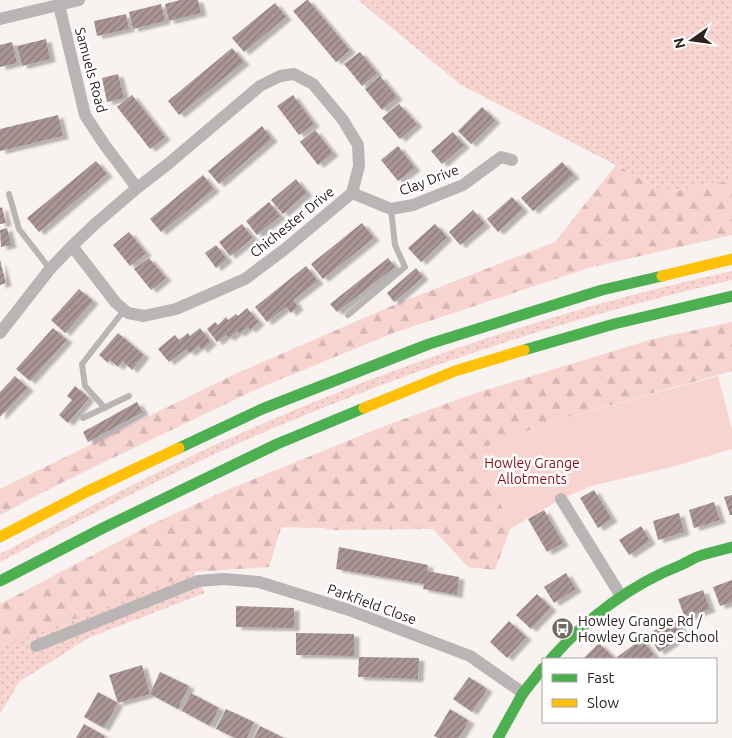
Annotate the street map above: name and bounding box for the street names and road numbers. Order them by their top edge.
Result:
street label: Samuels Road [72,26,110,114]
street label: Clay Drive [397,161,461,199]
street label: Chichester Drive [247,183,337,261]
street label: Parkfield Close [325,580,419,628]

